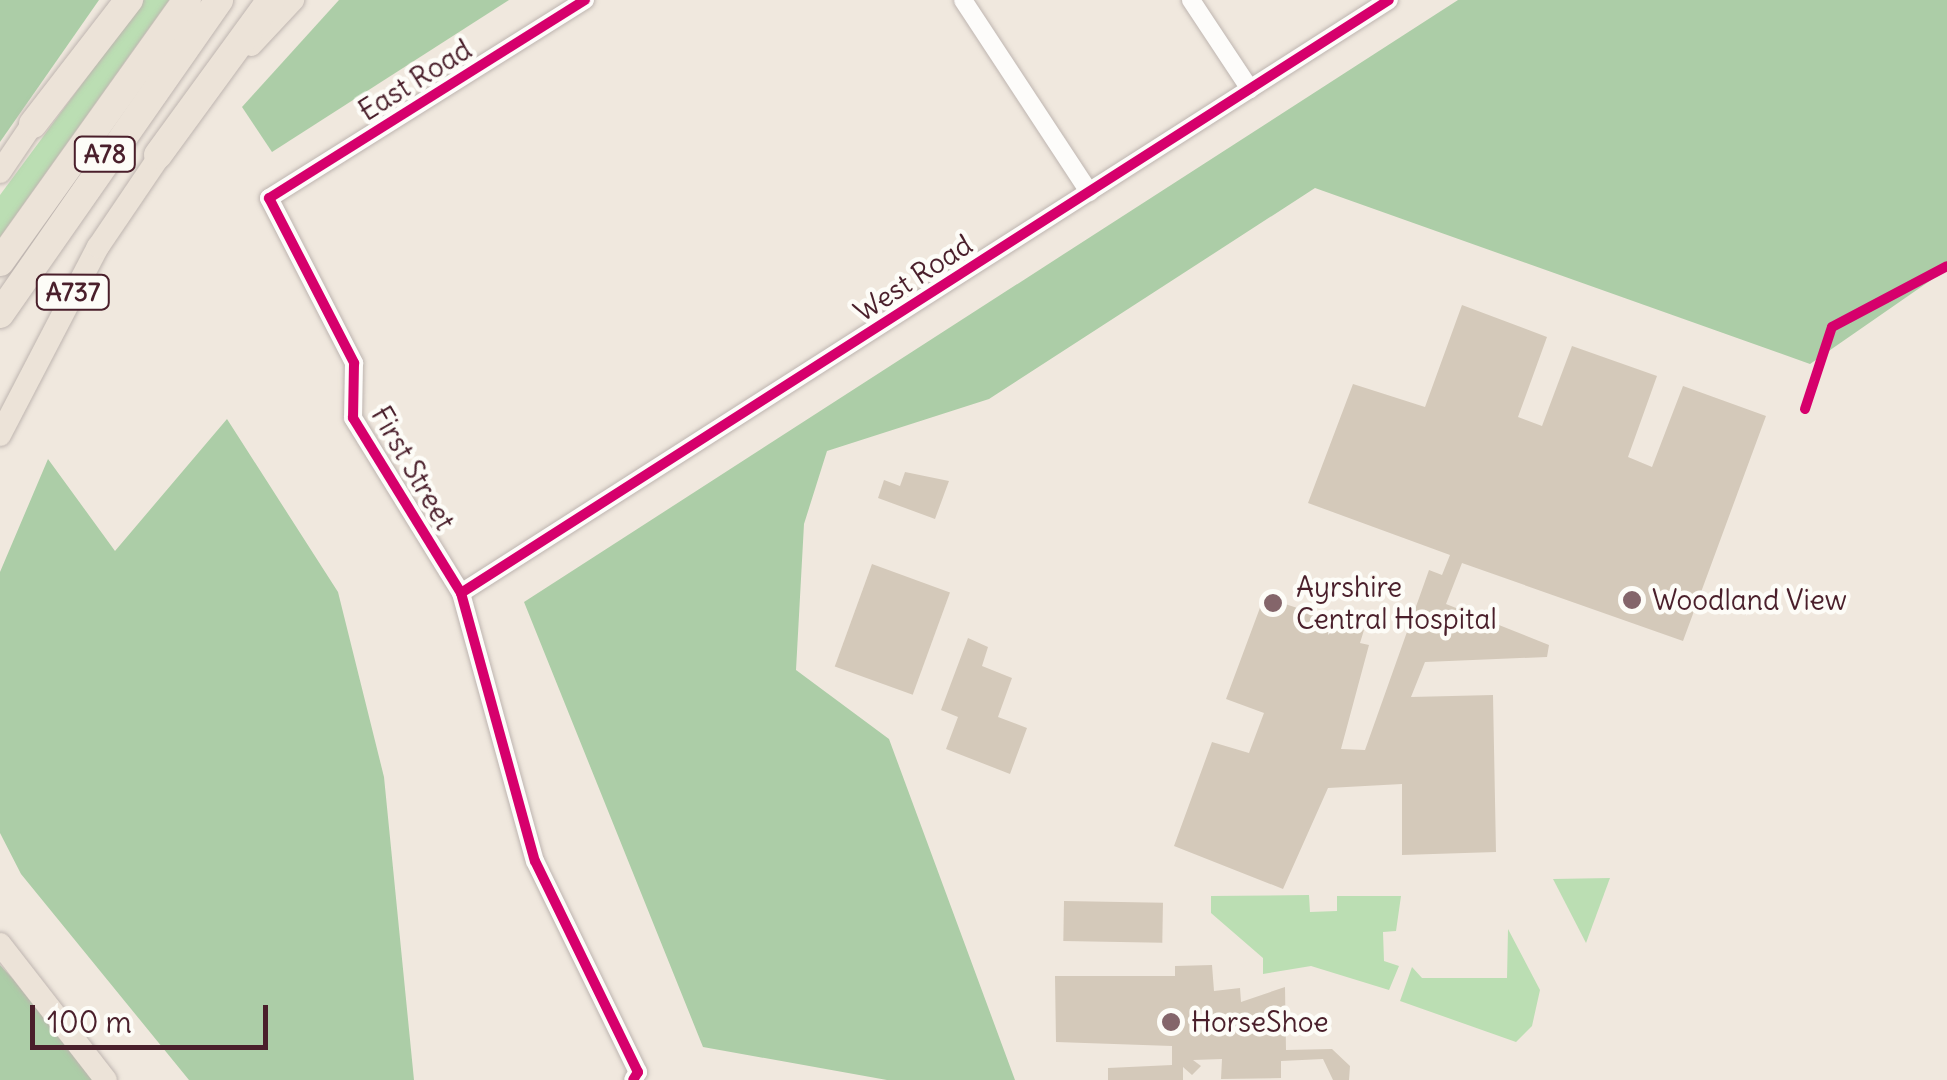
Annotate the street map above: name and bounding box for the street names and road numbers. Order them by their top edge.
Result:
street label: East Road [352,32,478,128]
road number: A78 [72,134,138,174]
street label: West Road [848,227,978,329]
road number: A737 [36,272,110,312]
street label: First Street [364,400,462,536]

